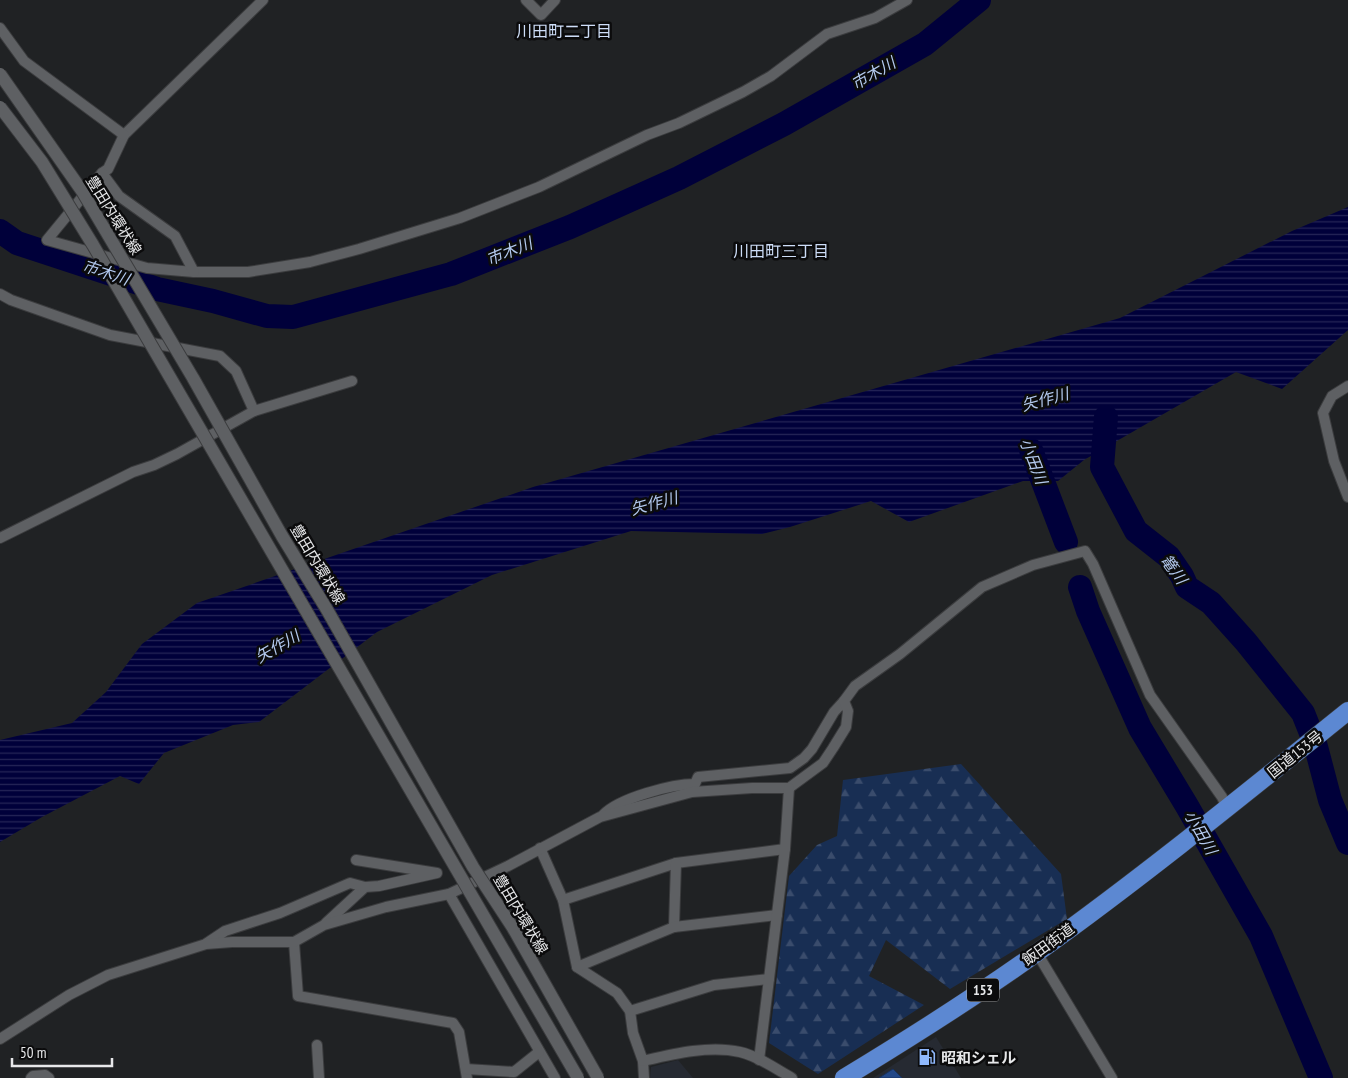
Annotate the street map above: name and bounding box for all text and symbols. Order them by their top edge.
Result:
district label: 川田町二丁目 [516,21,612,41]
water label: 市木川 [847,51,901,94]
street label: 豊田内環状線 [82,172,146,258]
water label: 市木川 [483,232,537,269]
district label: 川田町三丁目 [733,241,829,261]
water label: 市木川 [80,255,134,290]
water label: 矢作川 [1019,383,1073,415]
water label: 小田川 [1016,435,1053,489]
water label: 矢作川 [628,487,682,519]
street label: 豊田内環状線 [287,521,349,607]
water label: 篭川 [1157,550,1193,589]
water label: 矢作川 [251,624,305,667]
street label: 国道153号 [1264,726,1326,782]
water label: 小田川 [1180,806,1223,860]
street label: 豊田内環状線 [490,871,552,957]
street label: 飯田街道 [1018,919,1078,969]
road number: 153 [967,978,999,1002]
scale bar [12,1036,112,1068]
text: 50 m [20,1043,46,1062]
fuel station icon: 昭和シェル [917,1047,937,1067]
place label: 昭和シェル [941,1048,1016,1067]

